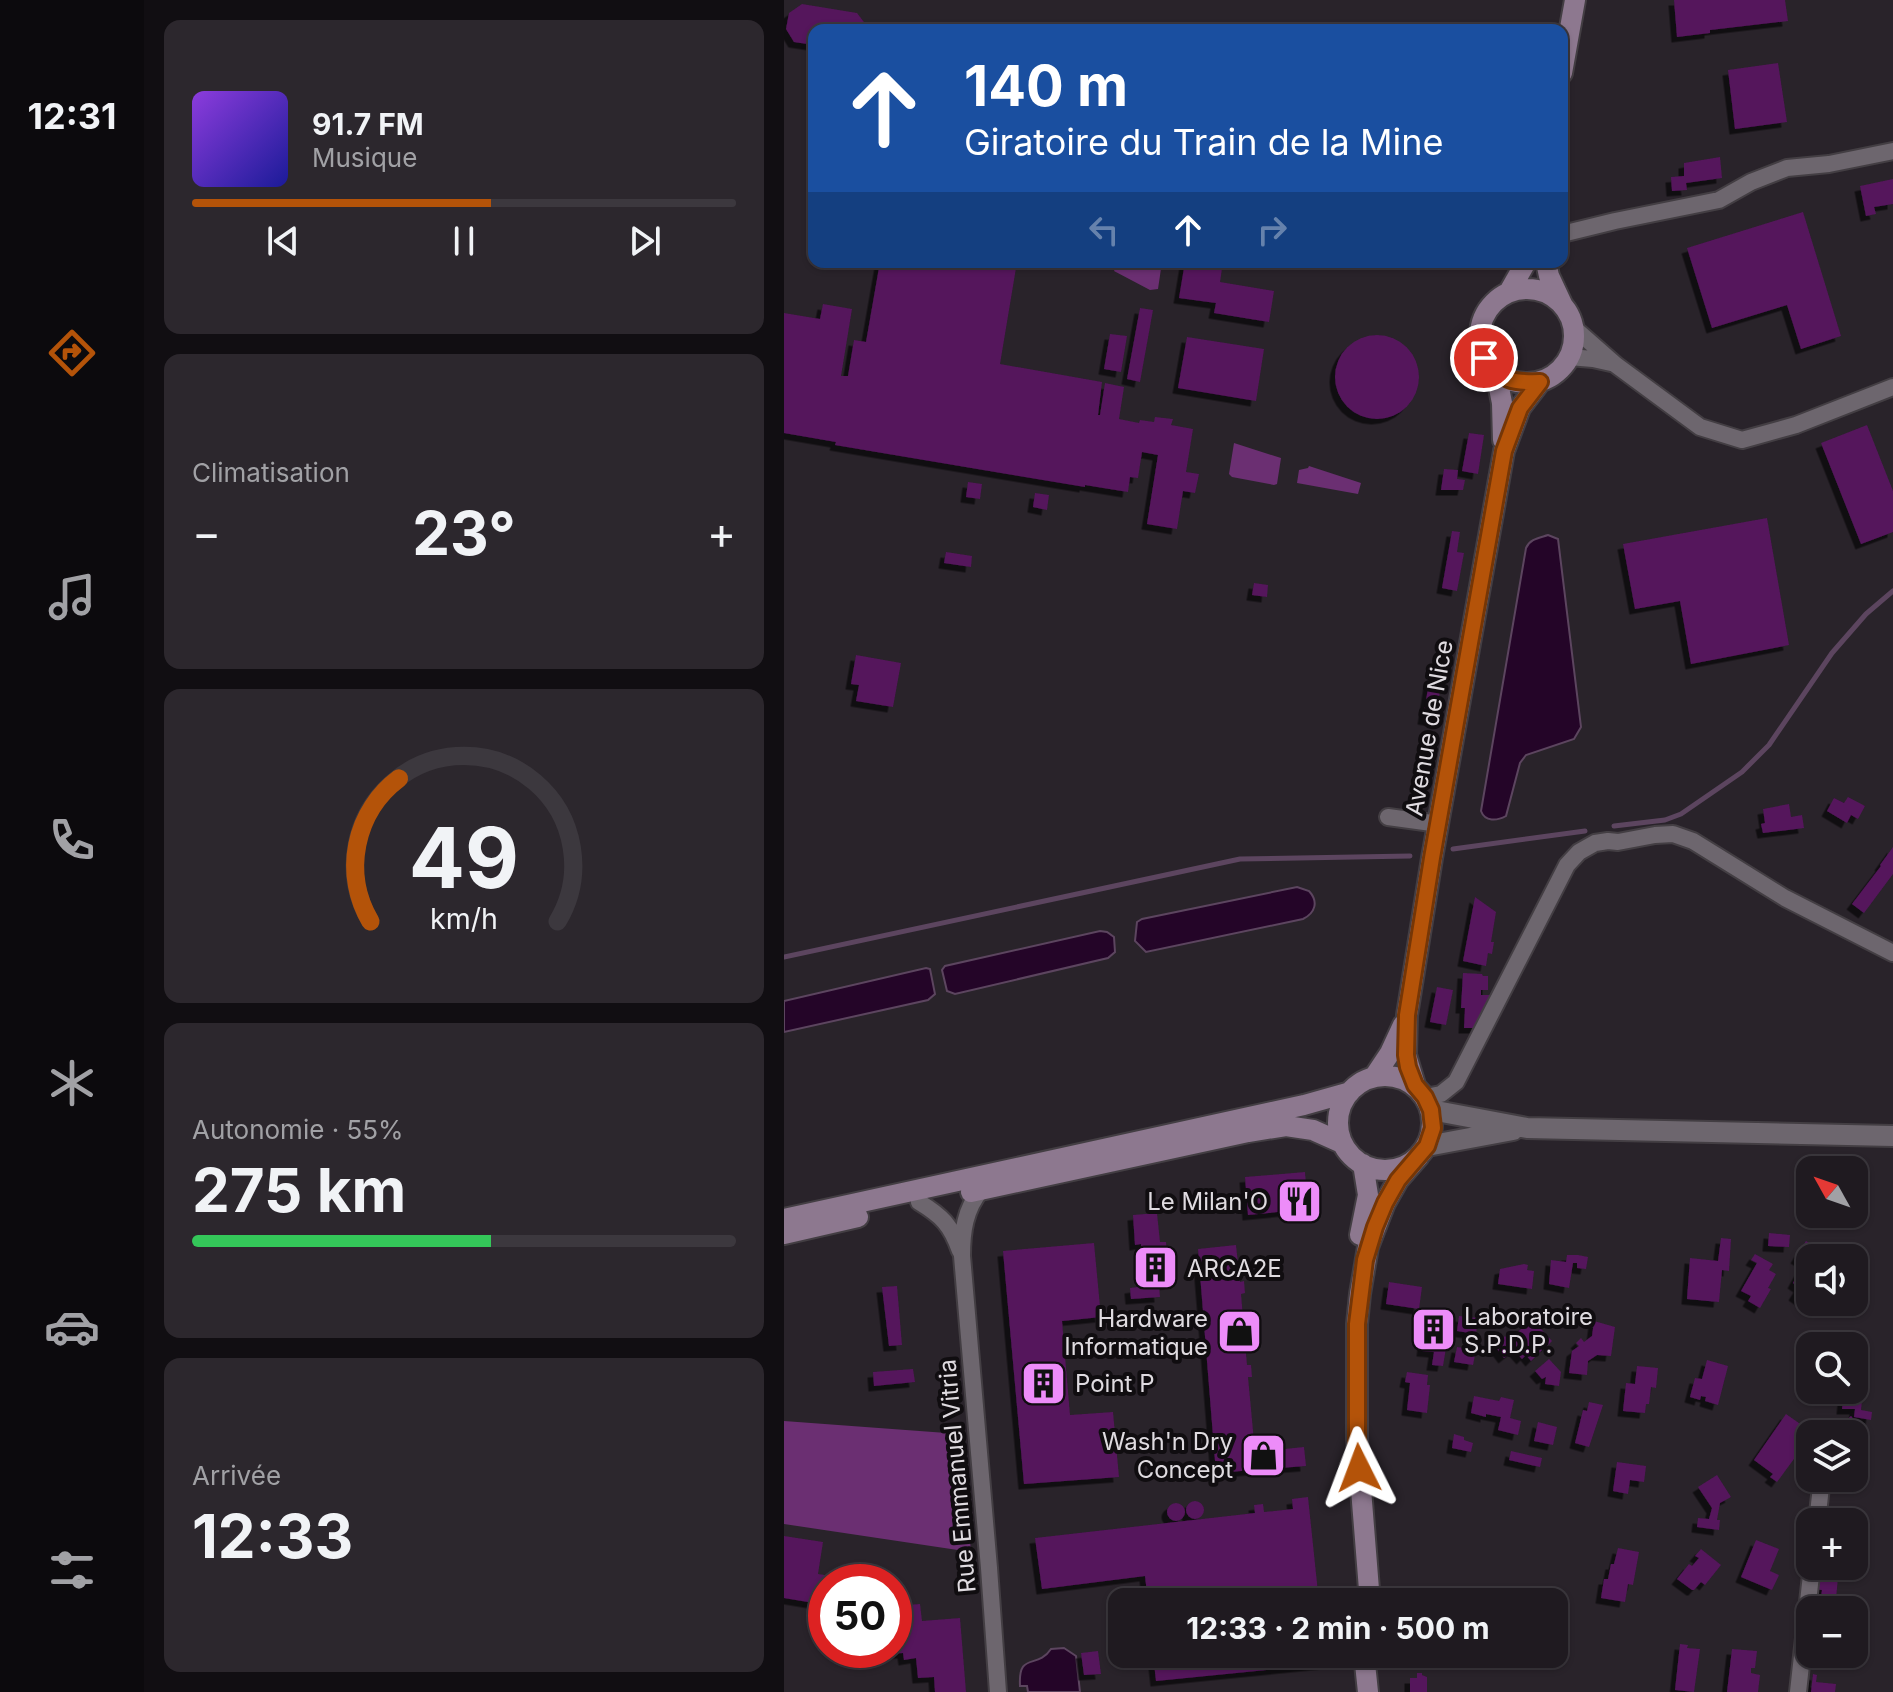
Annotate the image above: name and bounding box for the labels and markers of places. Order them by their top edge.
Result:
pin [1450,324,1518,392]
restaurant icon: Le Milan'O [1275,1177,1323,1225]
place label: Le Milan'O [1147,1187,1268,1216]
building icon: ARCA2E [1132,1244,1180,1292]
place label: ARCA2E [1187,1254,1282,1283]
place label: Laboratoire S.P.D.P. [1464,1302,1593,1359]
place label: Hardware Informatique [1064,1304,1208,1361]
building icon: Laboratoire S.P.D.P. [1409,1306,1457,1354]
shop icon: Hardware Informatique [1215,1308,1263,1356]
building icon: Point P [1020,1359,1068,1407]
place label: Point P [1075,1369,1155,1398]
place label: Wash'n Dry Concept [1102,1427,1233,1484]
shop icon: Wash'n Dry Concept [1240,1431,1288,1479]

